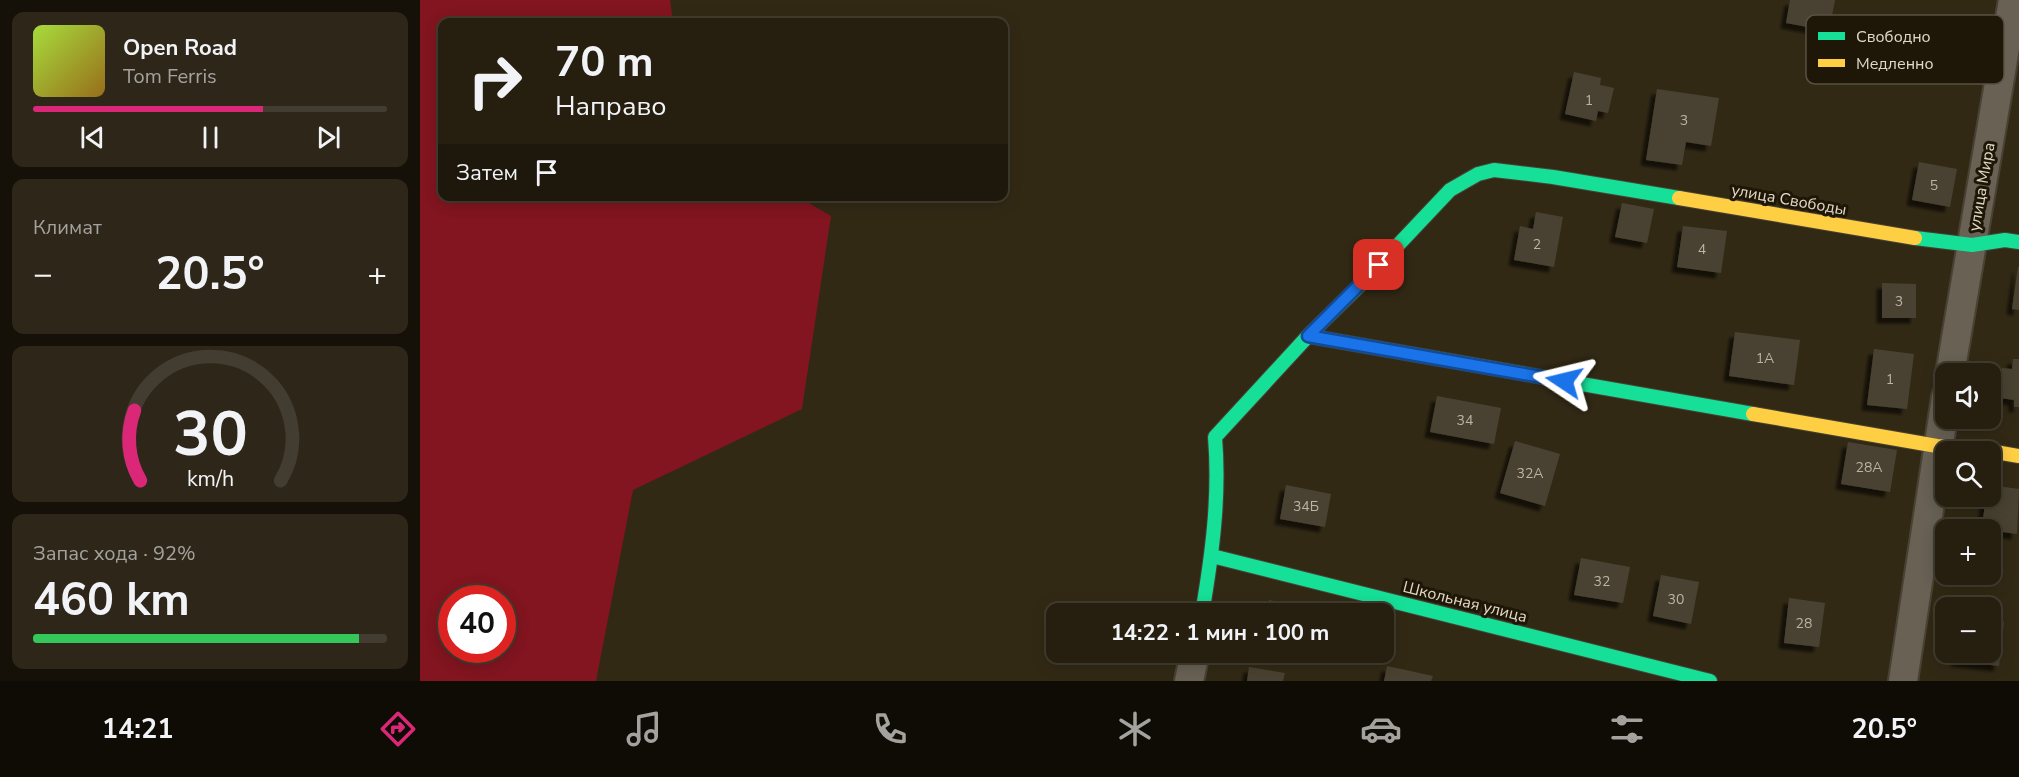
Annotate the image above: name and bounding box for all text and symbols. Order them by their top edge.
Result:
legend [1806,15,2004,84]
text: Свободно [1856,26,1931,48]
text: Open Road [123,33,237,63]
text: 70 m [555,34,654,91]
icon: right [456,42,534,120]
text: Медленно [1856,53,1934,75]
text: Tom Ferris [123,63,217,90]
text: Направо [555,88,666,125]
house number: 1 [1585,91,1593,110]
house number: 3 [1680,111,1688,130]
icon: previous [76,121,109,154]
icon: pause [194,121,227,154]
icon: next [312,121,345,154]
street label: улица Мира [1963,141,2001,233]
icon: arrive [530,156,563,189]
text: Затем [456,158,518,188]
house number: 5 [1930,176,1938,195]
street label: улица Свободы [1730,179,1848,221]
text: Климат [33,214,102,241]
house number: 2 [1533,235,1541,254]
pin [1353,239,1404,290]
house number: 4 [1698,240,1706,259]
text: 20.5° [155,244,265,305]
icon: arrive [1362,248,1395,281]
text: − [33,252,53,297]
text: + [367,252,387,297]
house number: 3 [1895,292,1903,311]
position arrow [1532,349,1596,413]
house number: 1А [1756,349,1774,368]
map controls [1935,363,2001,663]
button: sound [1935,363,2001,429]
house number: 1 [1886,370,1894,389]
text: 30 [173,392,247,477]
house number: 34 [1457,411,1473,430]
button: search [1935,441,2001,507]
house number: 28А [1855,458,1883,477]
text: km/h [186,464,234,494]
house number: 32А [1516,464,1544,483]
house number: 34Б [1293,497,1319,516]
button: + [1935,519,2001,585]
text: Запас хода · 92% [33,540,196,567]
text: 460 km [33,570,190,631]
house number: 32 [1594,572,1610,591]
street label: Школьная улица [1401,576,1529,628]
speed limit sign: 40 [438,585,516,663]
house number: 30 [1668,590,1684,609]
button: − [1935,597,2001,663]
house number: 28 [1796,614,1812,633]
text: 14:22 · 1 мин · 100 m [1111,618,1329,648]
icon: directions [377,708,419,750]
icon: music [623,708,665,750]
icon: phone [869,708,911,750]
icon: climate [1114,708,1156,750]
icon: car [1360,708,1402,750]
icon: filters [1606,708,1648,750]
text: 14:21 [102,711,173,748]
text: 20.5° [1852,711,1917,748]

